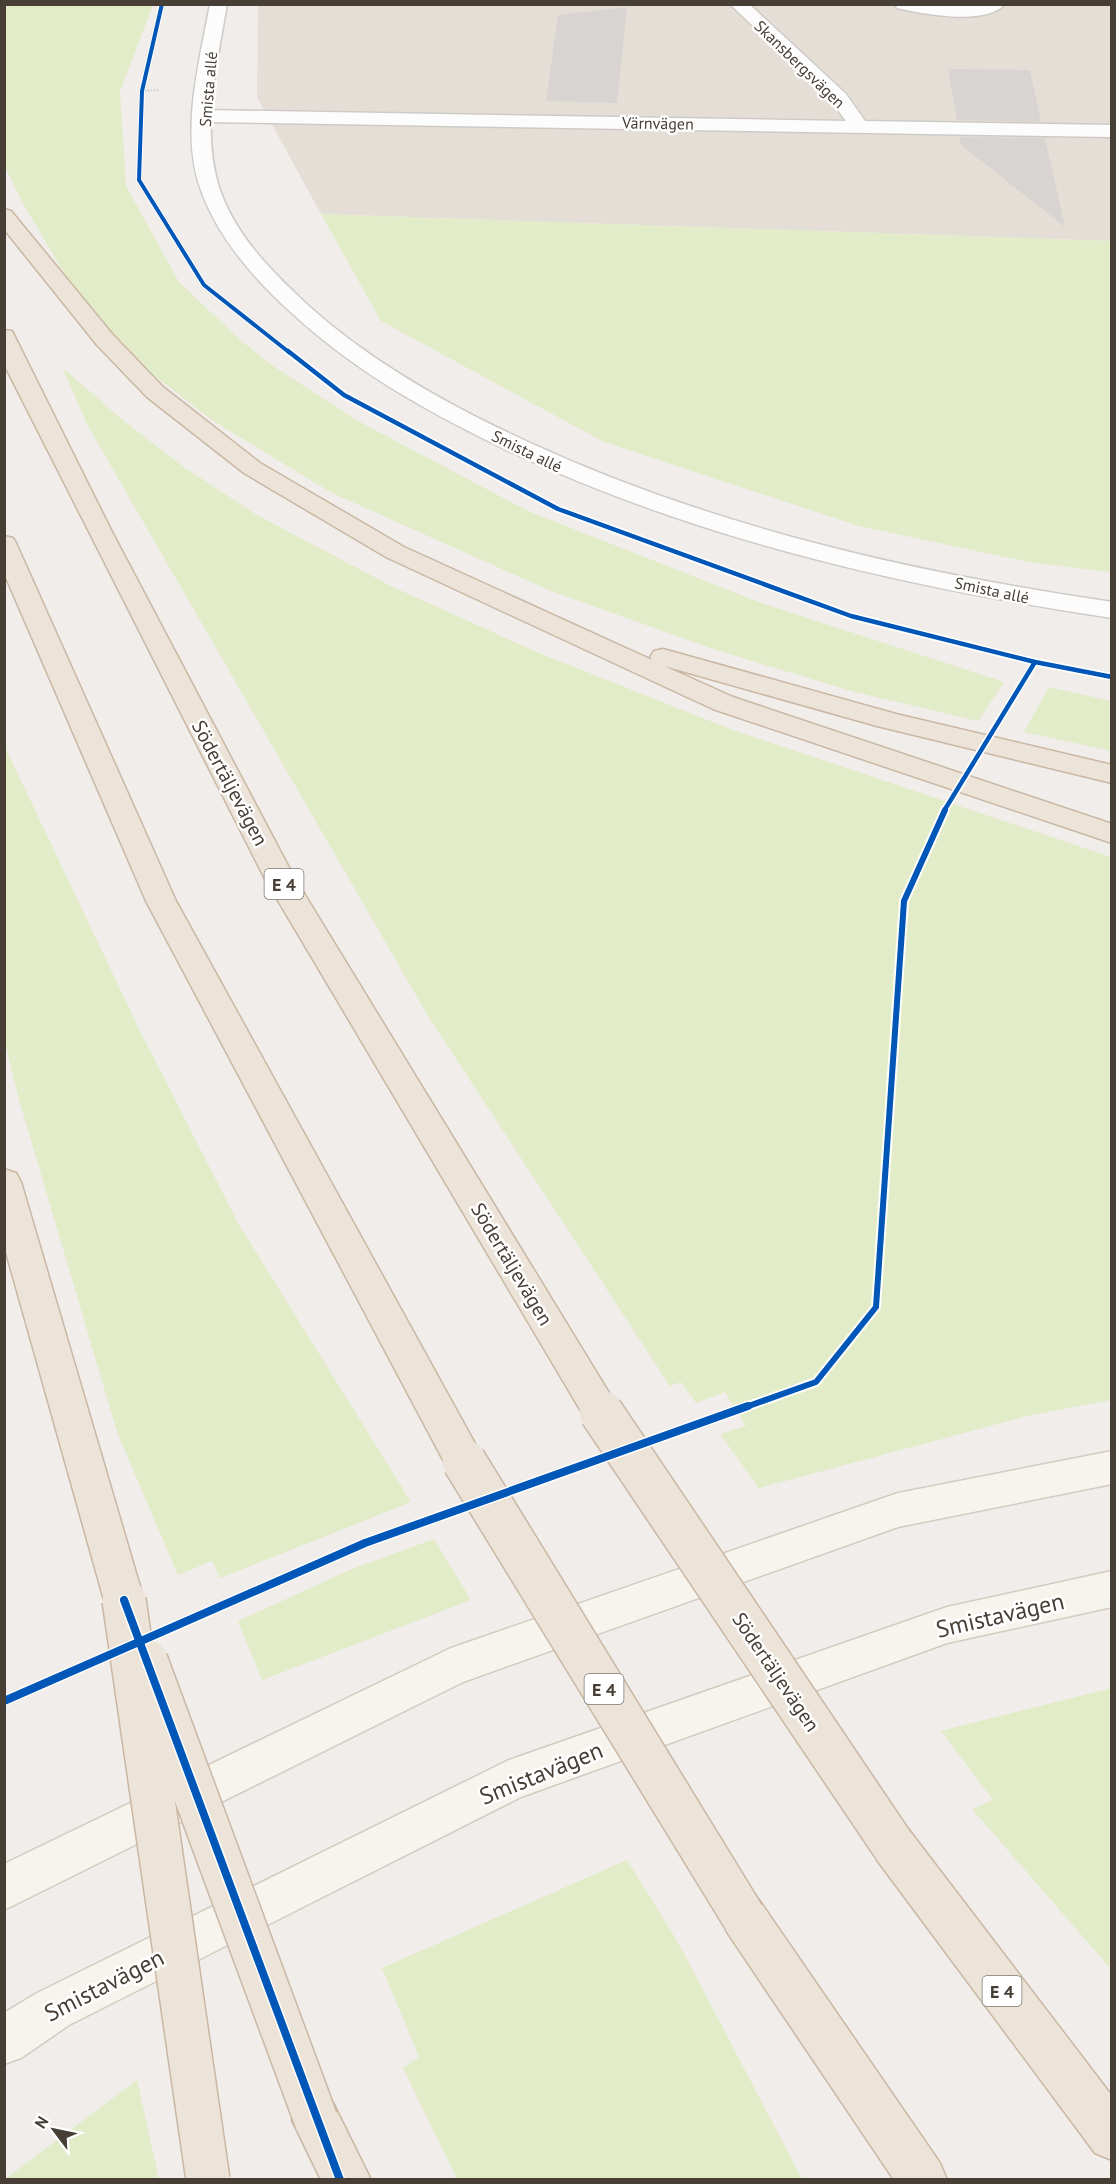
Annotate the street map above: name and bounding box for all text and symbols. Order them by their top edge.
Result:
street label: Skansbergsvägen [751,16,849,112]
street label: Smista allé [195,50,221,128]
street label: Värnvägen [621,112,694,134]
street label: Smista allé [489,425,565,477]
street label: Smista allé [953,572,1031,608]
street label: Södertäljevägen [186,716,274,850]
road number: E 4 [264,869,304,899]
street label: Södertäljevägen [465,1198,559,1330]
street label: Smistavägen [933,1585,1067,1645]
street label: Södertäljevägen [726,1607,826,1737]
road number: E 4 [584,1674,624,1704]
street label: Smistavägen [475,1734,607,1812]
street label: Smistavägen [39,1942,169,2028]
road number: E 4 [982,1976,1022,2006]
north arrow [24,2100,84,2160]
text: N [30,2112,53,2132]

